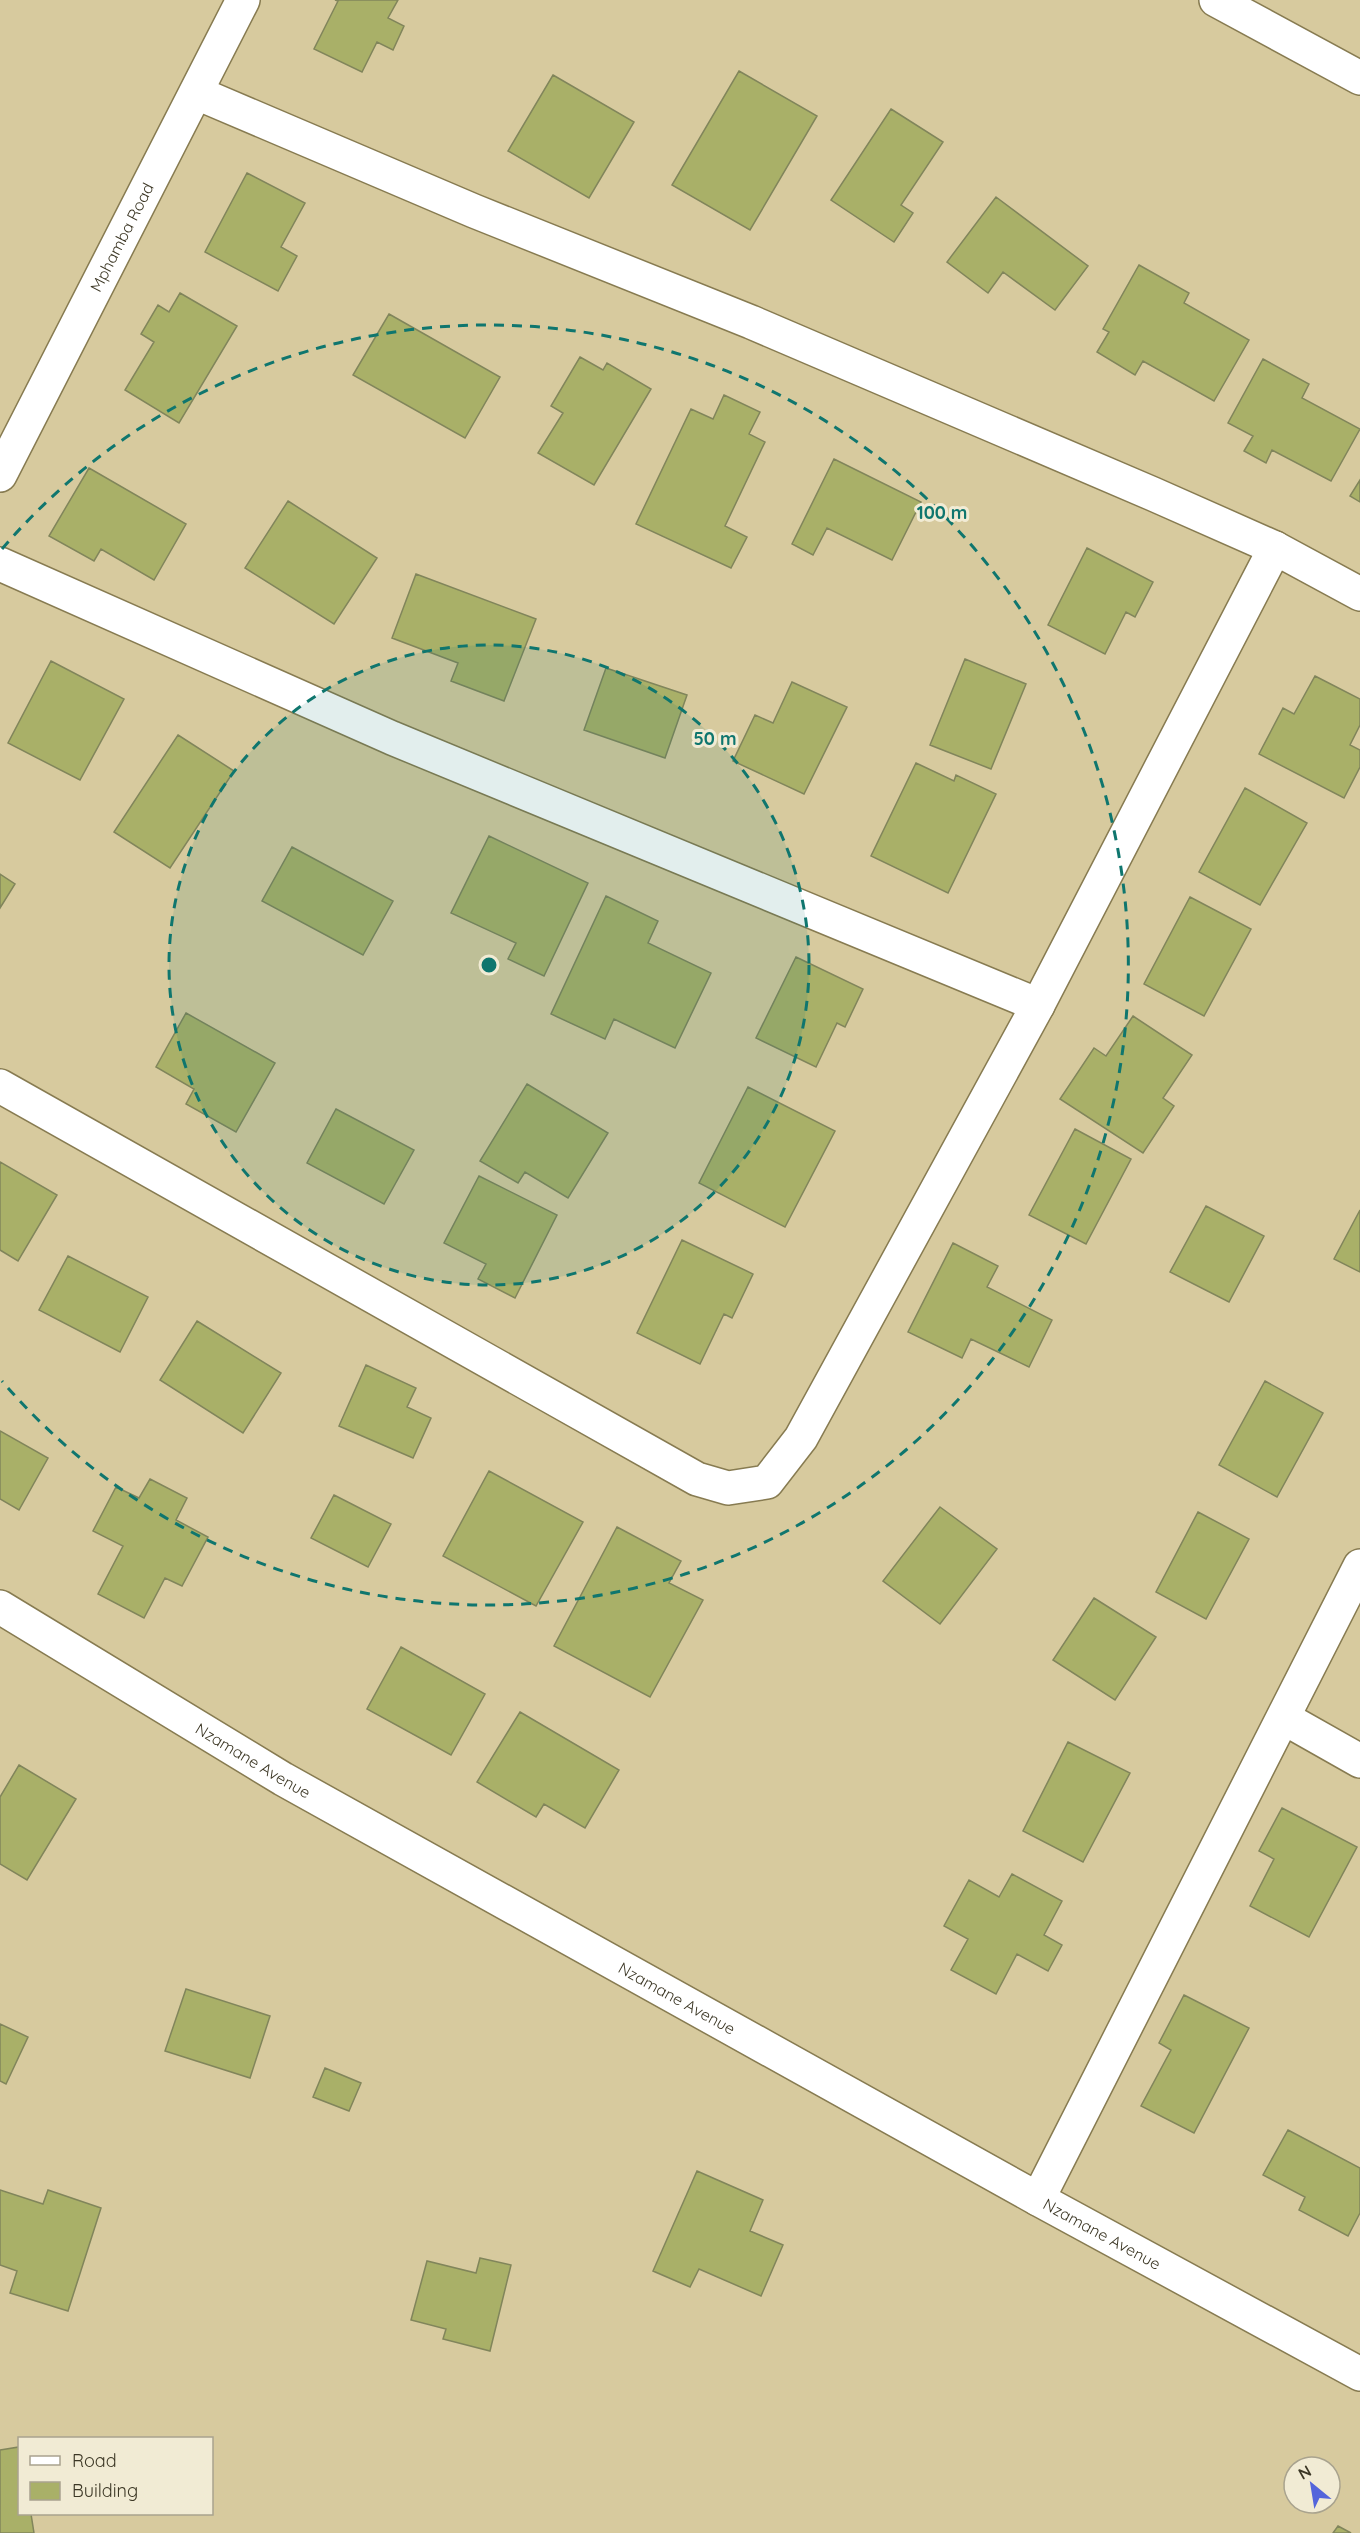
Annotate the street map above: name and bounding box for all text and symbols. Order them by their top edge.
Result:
street label: Mphamba Road [85,179,158,295]
text: 100 m [917,501,967,524]
text: 50 m [693,727,737,750]
centre of rings [479,955,499,975]
street label: Nzamane Avenue [192,1718,314,1802]
street label: Nzamane Avenue [615,1958,739,2039]
street label: Nzamane Avenue [1040,2194,1164,2274]
legend [18,2437,213,2515]
text: Road [72,2449,117,2472]
north arrow [1282,2455,1342,2515]
text: N [1294,2460,1315,2484]
text: Building [72,2479,138,2502]

